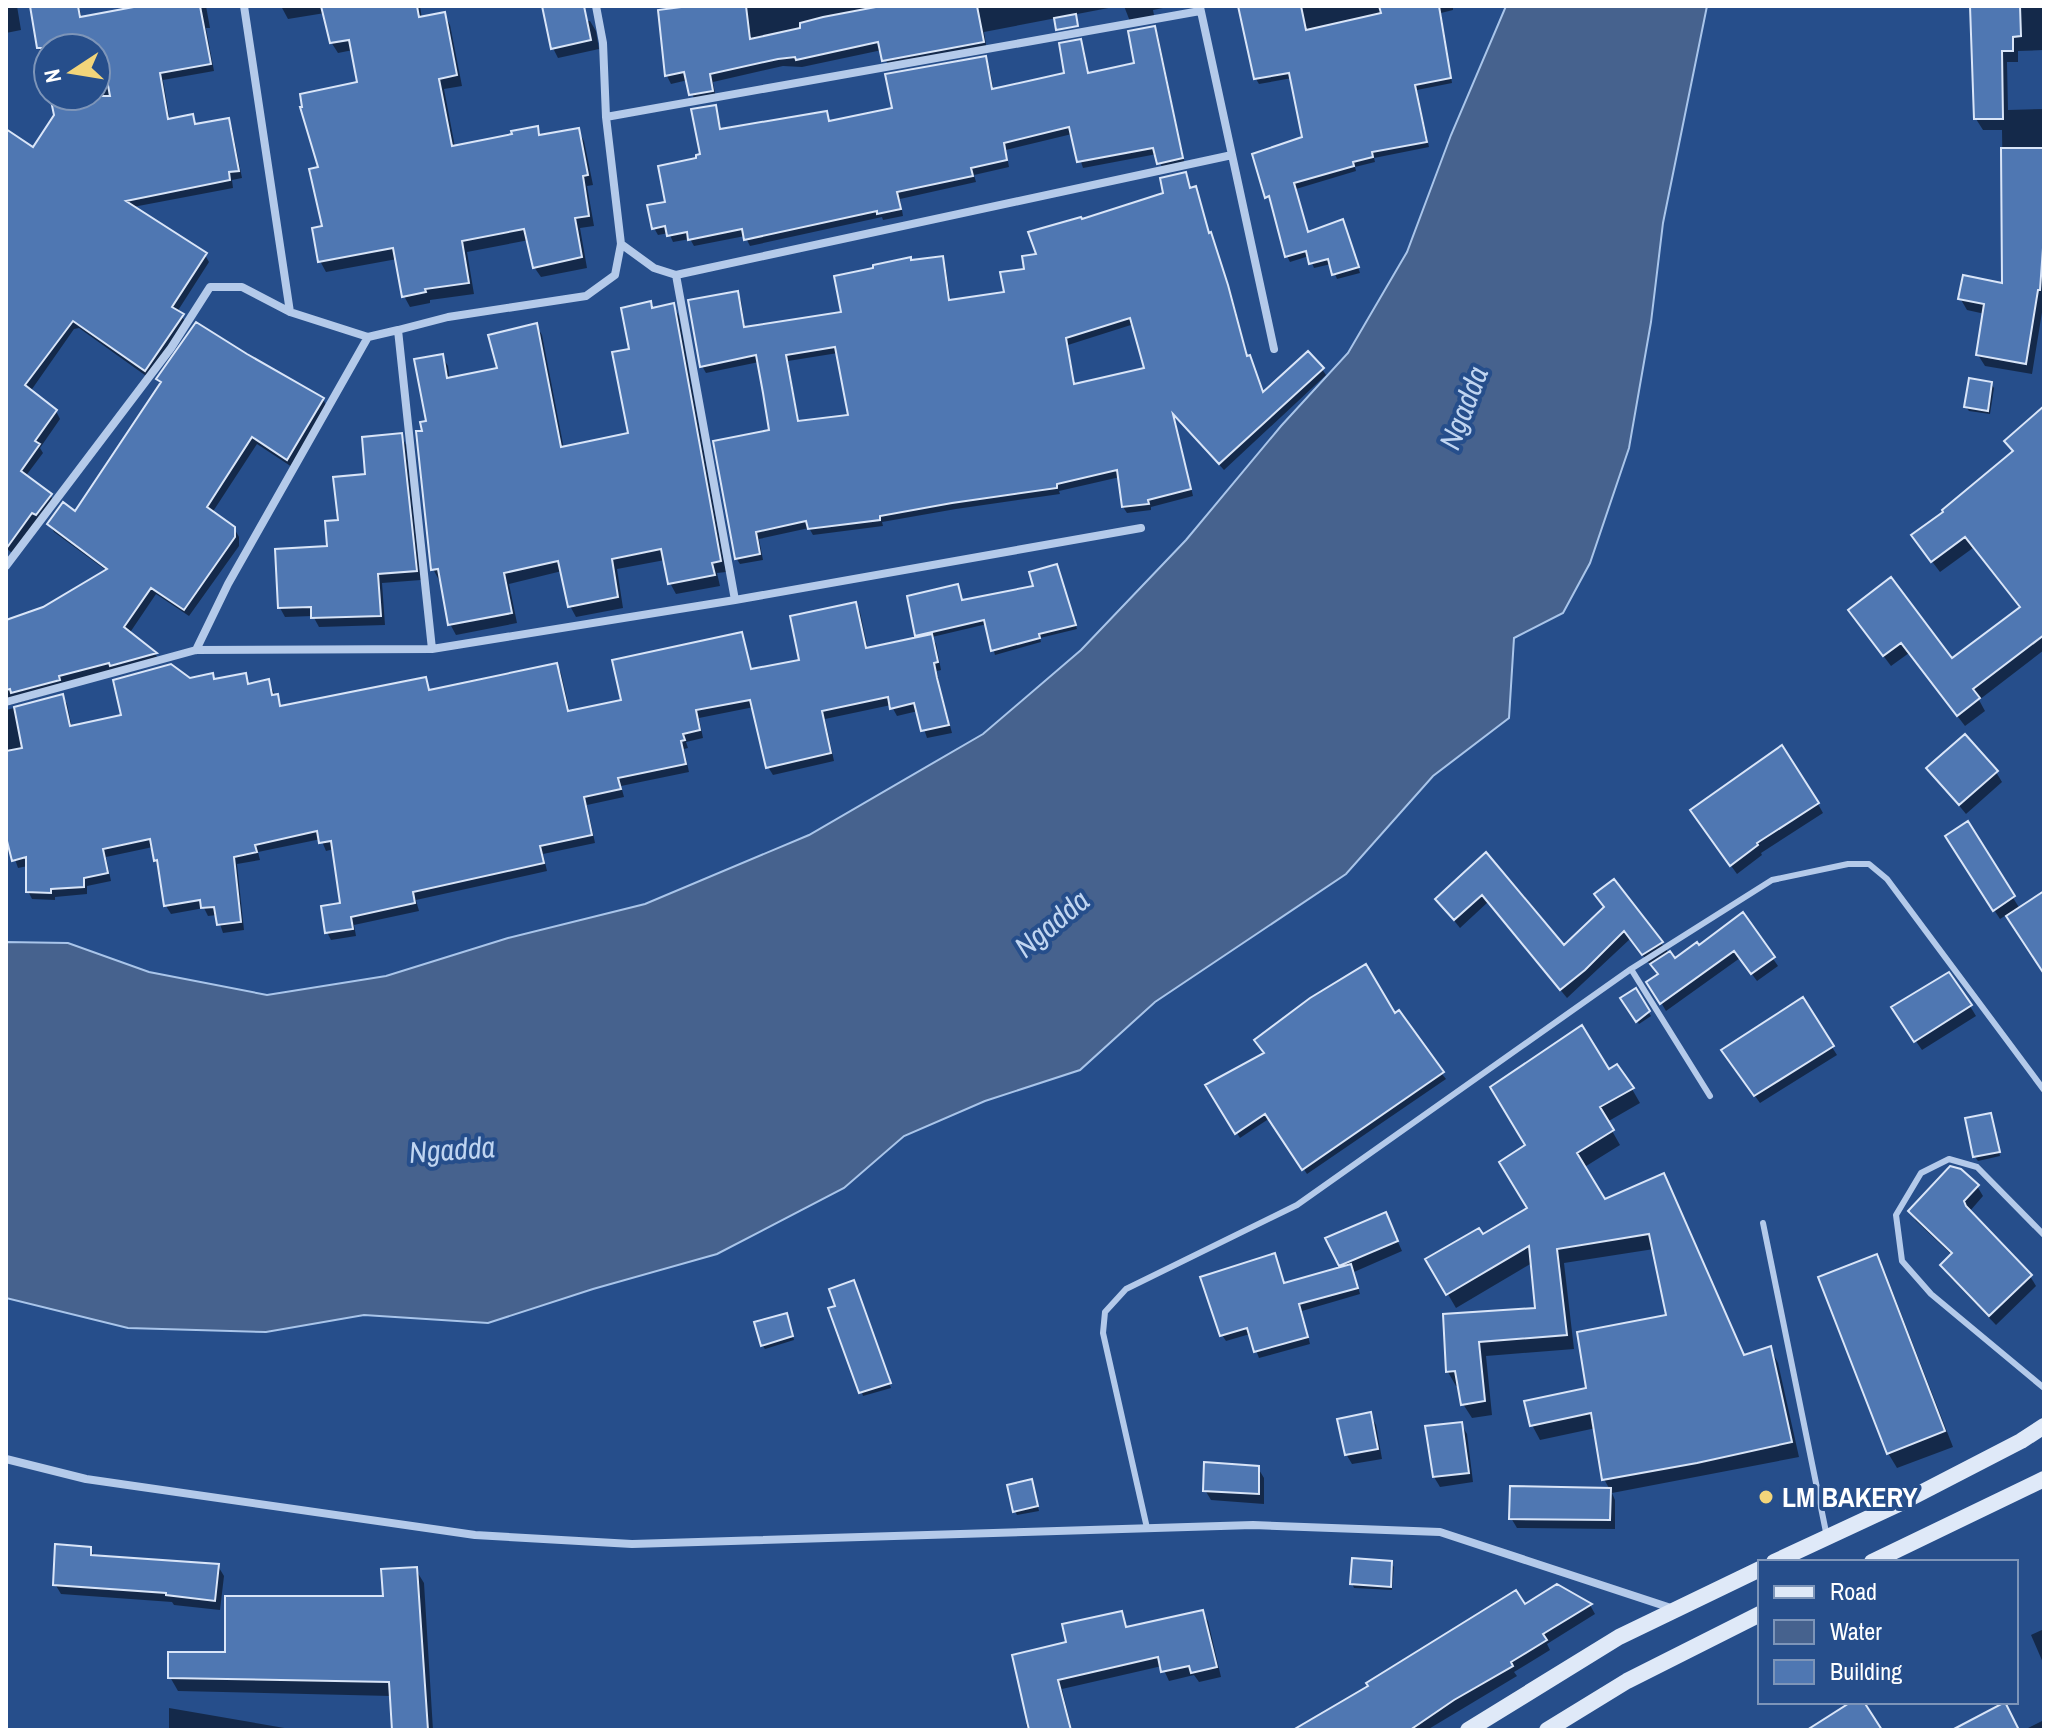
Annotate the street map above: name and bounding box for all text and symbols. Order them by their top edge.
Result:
north arrow [32,32,112,112]
text: N [36,67,68,86]
water label: Ngadda [1429,360,1497,455]
water label: Ngadda [1005,880,1097,966]
water label: Ngadda [408,1126,496,1172]
place label: LM BAKERY [1782,1478,1918,1516]
marker: LM BAKERY [1757,1488,1775,1506]
legend [1758,1560,2018,1704]
text: Road [1830,1575,1877,1607]
text: Water [1830,1615,1882,1647]
text: Building [1830,1655,1902,1687]

